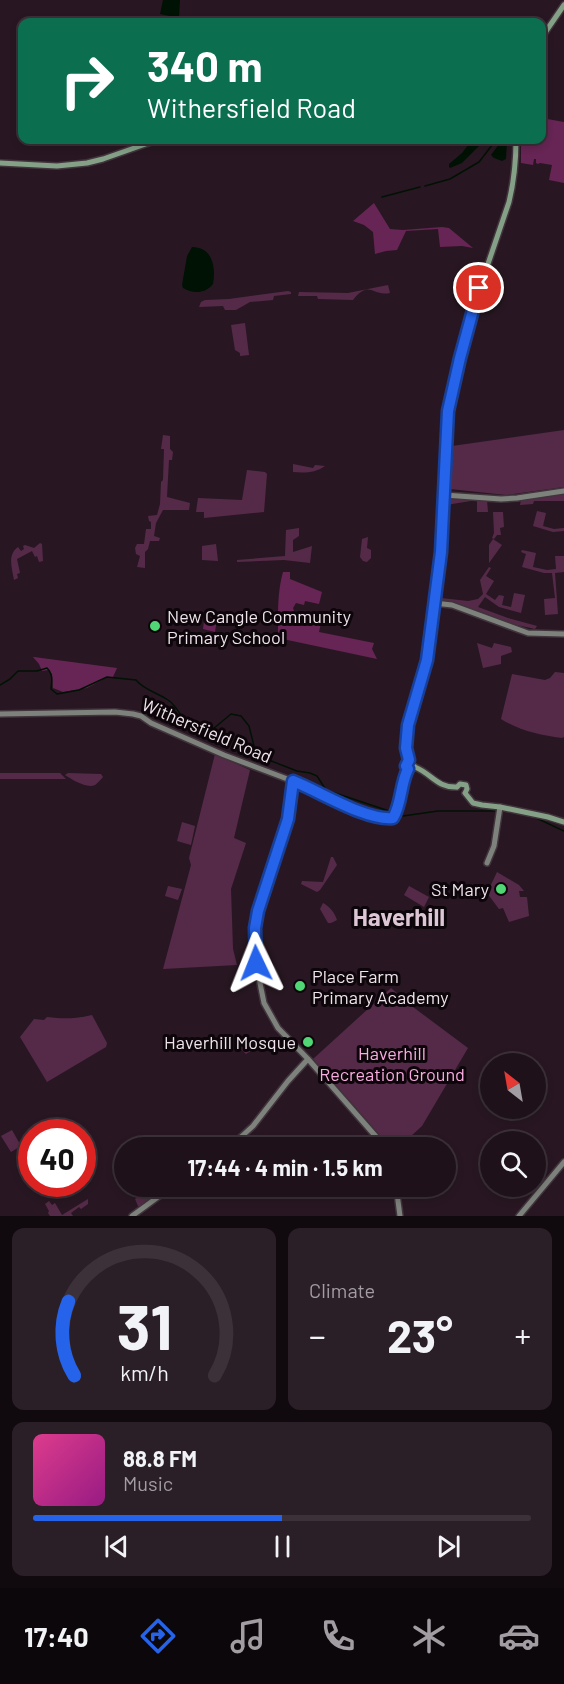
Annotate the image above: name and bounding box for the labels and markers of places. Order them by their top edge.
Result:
pin [453,262,504,313]
place label: New Cangle Community Primary School [167,605,351,648]
marker: New Cangle Community Primary School [148,619,162,633]
place label: St Mary [431,878,489,900]
marker: St Mary [494,882,508,896]
place label: Place Farm Primary Academy [312,965,449,1008]
marker: Place Farm Primary Academy [293,979,307,993]
place label: Haverhill Mosque [164,1031,296,1053]
marker: Haverhill Mosque [301,1035,315,1049]

